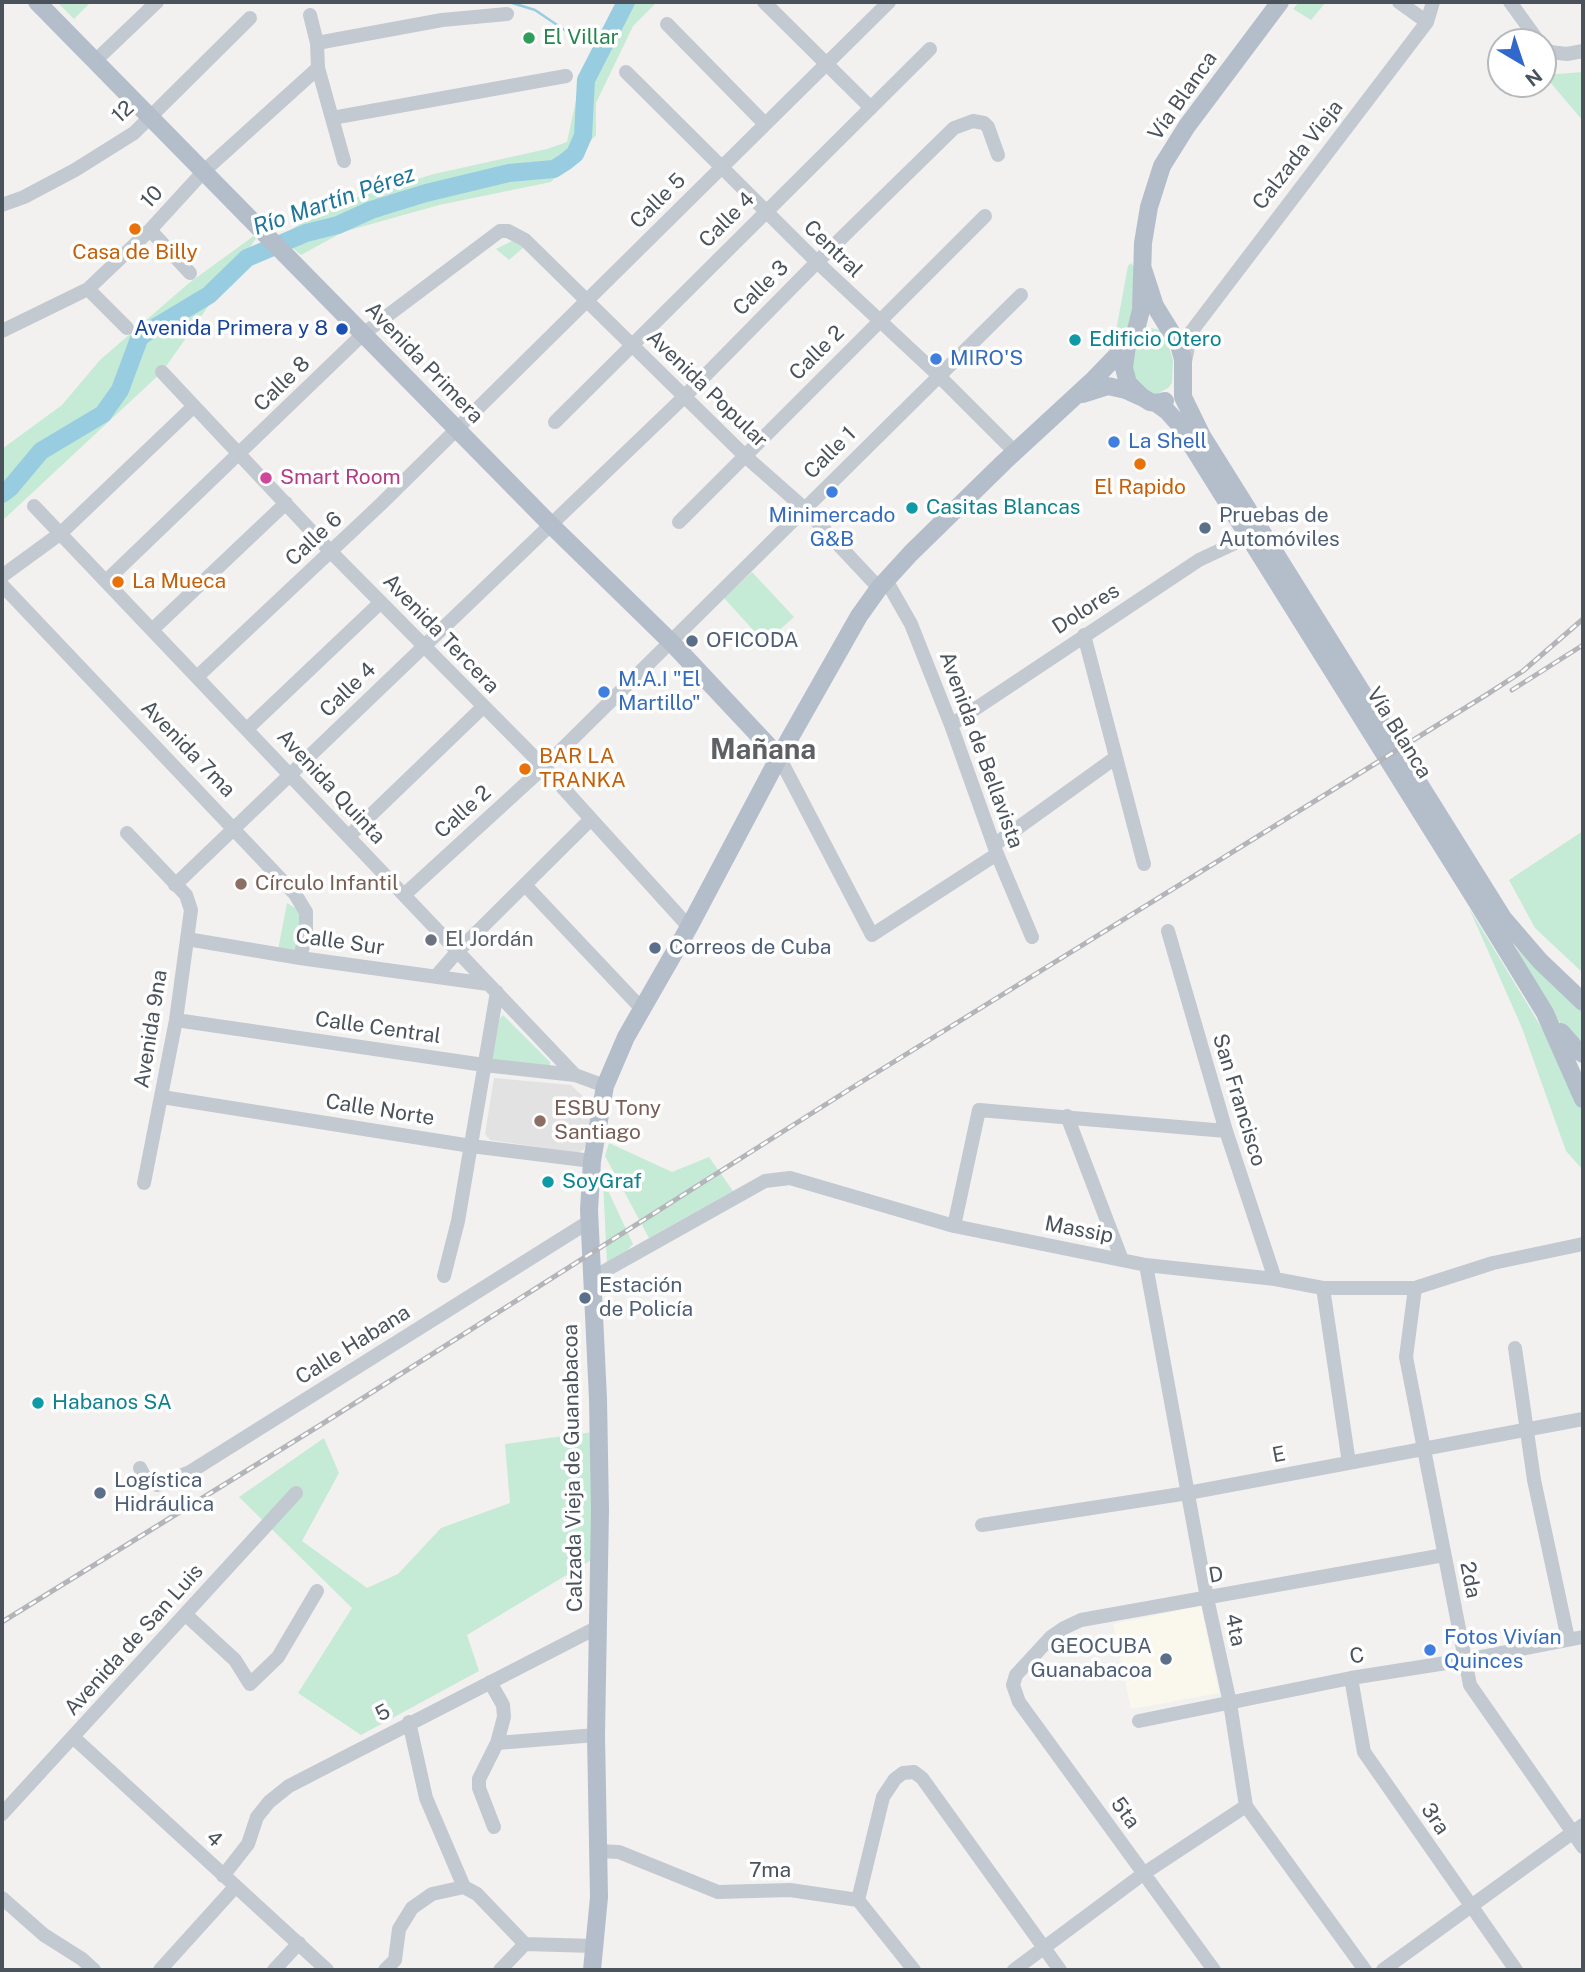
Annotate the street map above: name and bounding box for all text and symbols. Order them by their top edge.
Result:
place label: El Villar [543,25,619,51]
north arrow [1487,28,1557,98]
marker: El Villar [521,30,537,46]
street label: Vía Blanca [1143,47,1223,145]
text: N [1521,65,1547,91]
street label: Calzada Vieja [1247,95,1349,215]
street label: 12 [107,96,139,128]
water label: Río Martín Pérez [249,160,419,242]
street label: Calle 5 [625,168,691,234]
street label: 10 [135,181,169,213]
street label: Calle 4 [694,187,760,253]
street label: Central [798,215,868,283]
marker: Casa de Billy [127,221,143,237]
place label: Casa de Billy [72,240,198,266]
street label: Calle 3 [728,255,794,321]
street label: Avenida Primera [360,297,488,429]
place label: Avenida Primera y 8 [134,316,328,342]
street label: Calle 2 [784,320,850,386]
marker: Avenida Primera y 8 [334,321,350,337]
street label: Avenida Popular [641,325,773,453]
place label: Edificio Otero [1089,327,1222,353]
marker: Edificio Otero [1067,332,1083,348]
place label: MIRO'S [950,346,1023,372]
street label: Calle 8 [249,351,315,417]
marker: MIRO'S [928,351,944,367]
street label: Calle 1 [799,422,861,484]
place label: La Shell [1128,429,1207,455]
marker: La Shell [1106,434,1122,450]
marker: El Rapido [1132,456,1148,472]
place label: Smart Room [280,465,401,491]
marker: Smart Room [258,470,274,486]
place label: El Rapido [1094,475,1186,501]
marker: Minimercado G&B [824,484,840,500]
place label: Casitas Blancas [926,495,1080,521]
marker: Casitas Blancas [904,500,920,516]
place label: Minimercado G&B [769,503,895,553]
place label: Pruebas de Automóviles [1219,503,1340,553]
street label: Calle 6 [281,507,347,571]
marker: Pruebas de Automóviles [1197,520,1213,536]
place label: La Mueca [132,569,226,595]
street label: Avenida Tercera [378,569,504,699]
marker: La Mueca [110,574,126,590]
street label: Dolores [1048,578,1124,640]
place label: OFICODA [706,628,799,654]
marker: OFICODA [684,633,700,649]
street label: Avenida de Bellavista [934,648,1028,852]
street label: Calle 4 [315,657,381,723]
place label: M.A.I "El Martillo" [618,667,701,717]
street label: Vía Blanca [1361,683,1437,783]
marker: M.A.I "El Martillo" [596,684,612,700]
street label: Avenida 7ma [136,695,240,803]
street label: Avenida Quinta [272,725,390,849]
district label: Mañana [710,733,816,767]
place label: BAR LA TRANKA [539,744,626,794]
marker: BAR LA TRANKA [517,761,533,777]
street label: Calle 2 [430,780,496,844]
place label: Círculo Infantil [255,871,398,897]
marker: Círculo Infantil [233,876,249,892]
street label: Calle Sur [294,923,386,961]
place label: El Jordán [445,927,534,953]
marker: El Jordán [423,932,439,948]
place label: Correos de Cuba [669,935,831,961]
marker: Correos de Cuba [647,940,663,956]
street label: Avenida 9na [129,968,173,1090]
street label: Calle Central [313,1007,443,1049]
street label: San Francisco [1207,1031,1271,1169]
street label: Calle Norte [324,1089,436,1131]
place label: ESBU Tony Santiago [554,1096,661,1146]
marker: ESBU Tony Santiago [532,1113,548,1129]
place label: SoyGraf [562,1169,642,1195]
marker: SoyGraf [540,1174,556,1190]
street label: Massip [1043,1211,1115,1249]
place label: Estación de Policía [599,1273,693,1323]
marker: Estación de Policía [577,1290,593,1306]
street label: Calle Habana [291,1300,415,1390]
street label: Calzada Vieja de Guanabacoa [558,1324,588,1612]
place label: Habanos SA [52,1390,172,1416]
marker: Habanos SA [30,1395,46,1411]
street label: E [1270,1441,1288,1469]
place label: Logística Hidráulica [114,1468,214,1518]
marker: Logística Hidráulica [92,1485,108,1501]
street label: Avenida de San Luis [59,1559,209,1721]
street label: 2da [1454,1560,1486,1600]
street label: D [1207,1561,1225,1589]
street label: 4ta [1219,1611,1251,1649]
place label: Fotos Vivían Quinces [1444,1625,1562,1675]
place label: GEOCUBA Guanabacoa [1030,1634,1152,1684]
street label: C [1348,1642,1366,1670]
marker: Fotos Vivían Quinces [1422,1642,1438,1658]
marker: GEOCUBA Guanabacoa [1158,1651,1174,1667]
street label: 5 [371,1699,395,1727]
street label: 5ta [1105,1792,1145,1834]
street label: 3ra [1415,1798,1455,1840]
street label: 4 [201,1825,227,1853]
street label: 7ma [749,1858,791,1884]

